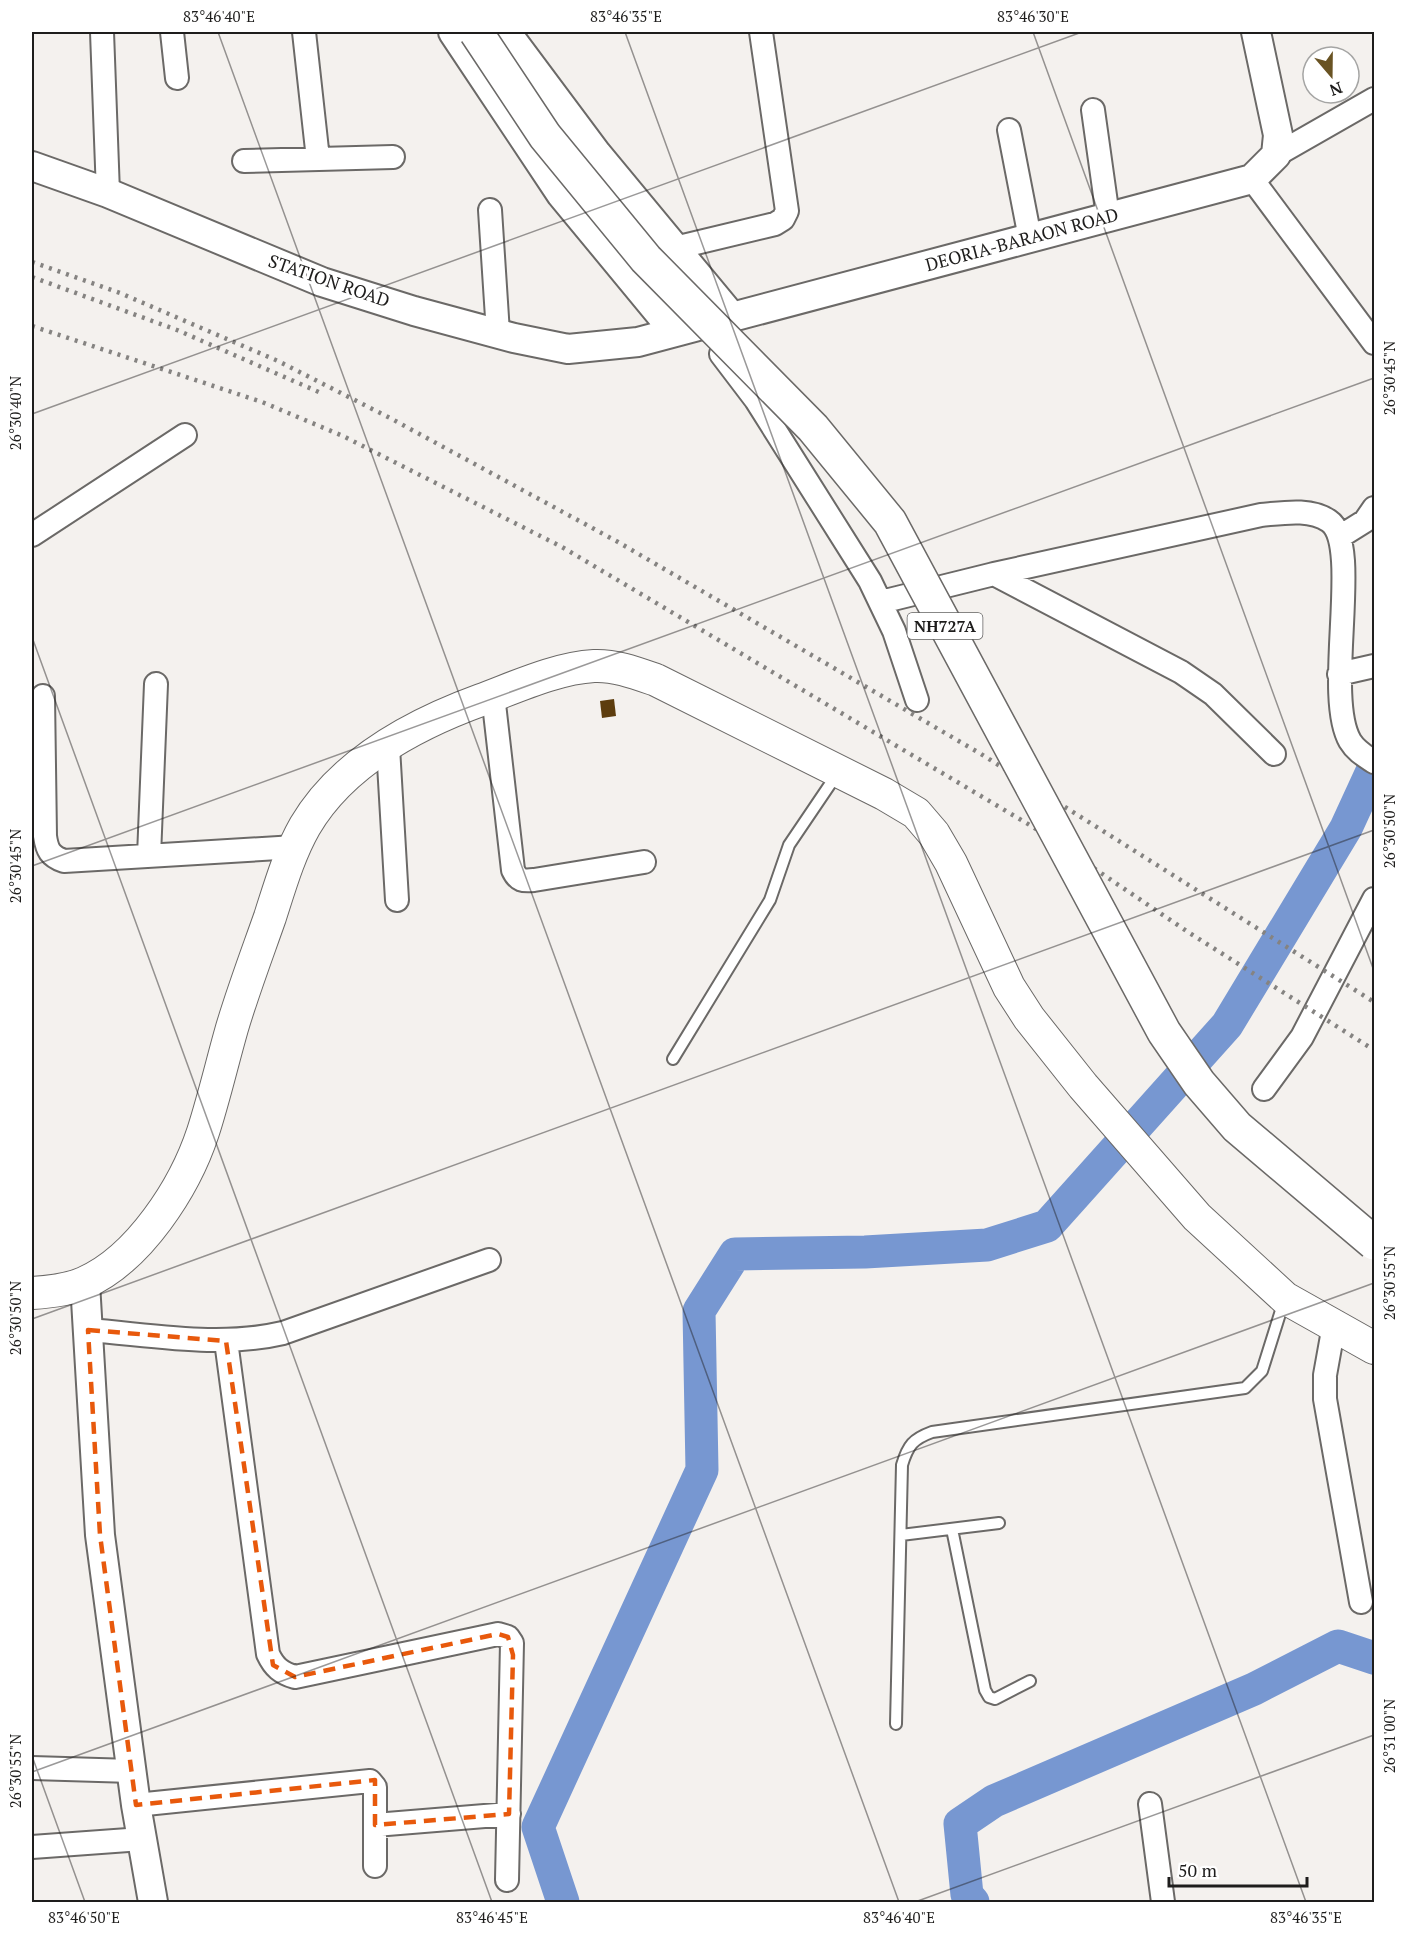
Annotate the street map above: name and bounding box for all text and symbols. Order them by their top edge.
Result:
text: 83°46'40"E [183,6,255,26]
text: 83°46'35"E [590,6,662,26]
text: 83°46'30"E [997,6,1069,26]
north arrow [1301,45,1361,105]
text: N [1327,77,1346,102]
street label: DEORIA-BARAON ROAD [923,202,1121,276]
street label: STATION ROAD [265,248,393,312]
text: 26°30'45"N [1379,341,1399,415]
text: 26°30'40"N [5,376,25,450]
road number: NH727A [908,613,982,639]
text: 26°30'50"N [1379,794,1399,868]
text: 26°30'45"N [5,829,25,903]
text: 26°30'55"N [1379,1246,1399,1320]
text: 26°30'50"N [5,1281,25,1355]
text: 26°31'00"N [1379,1699,1399,1773]
text: 26°30'55"N [5,1734,25,1808]
scale bar [1169,1850,1307,1888]
text: 50 m [1178,1858,1218,1882]
text: 83°46'50"E [48,1907,120,1927]
text: 83°46'45"E [456,1907,528,1927]
text: 83°46'40"E [863,1907,935,1927]
text: 83°46'35"E [1270,1907,1342,1927]

